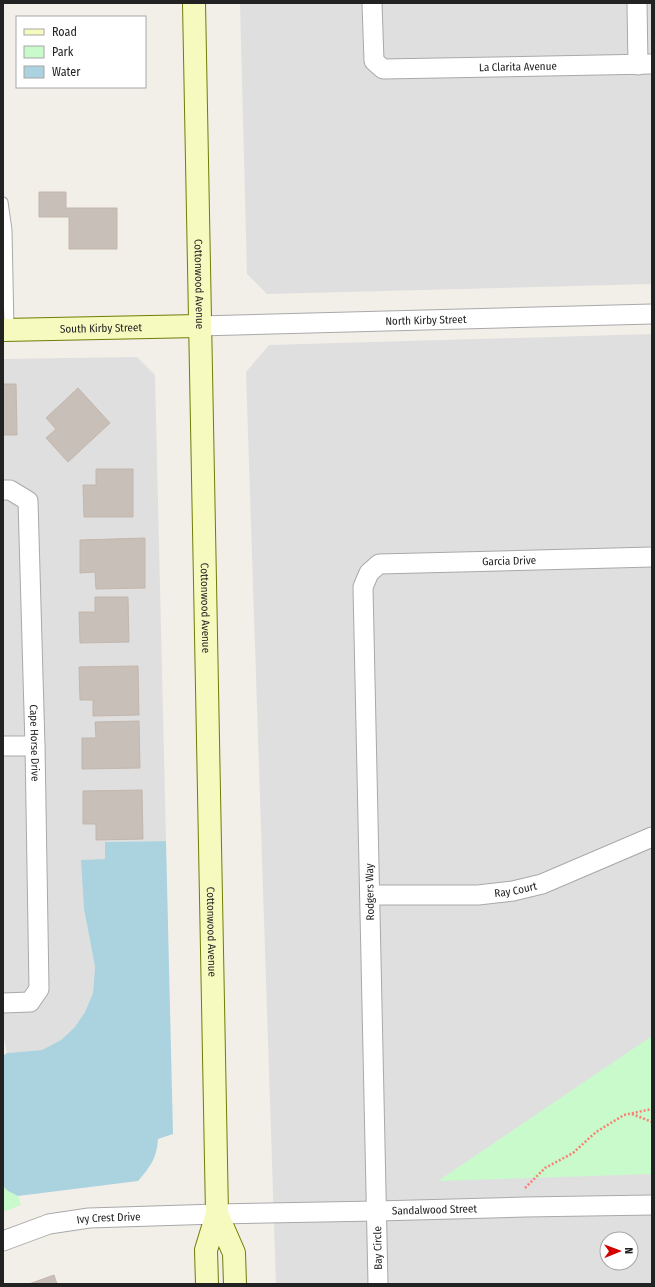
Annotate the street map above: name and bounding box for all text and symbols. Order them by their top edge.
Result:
legend [16,16,146,88]
text: Road [52,25,77,39]
text: Park [52,45,74,59]
street label: La Clarita Avenue [479,59,557,74]
text: Water [52,65,81,79]
street label: Cottonwood Avenue [192,239,207,329]
street label: North Kirby Street [385,312,467,328]
street label: South Kirby Street [60,321,142,335]
street label: Garcia Drive [482,553,536,568]
street label: Cottonwood Avenue [198,563,213,653]
street label: Cape Horse Drive [27,704,42,781]
street label: Rodgers Way [363,863,377,921]
street label: Ray Court [494,879,539,900]
street label: Cottonwood Avenue [204,887,219,977]
street label: Sandalwood Street [392,1202,478,1217]
street label: Ivy Crest Drive [76,1210,141,1226]
street label: Bay Circle [371,1226,385,1270]
north arrow [599,1231,639,1271]
text: N [622,1247,635,1254]

